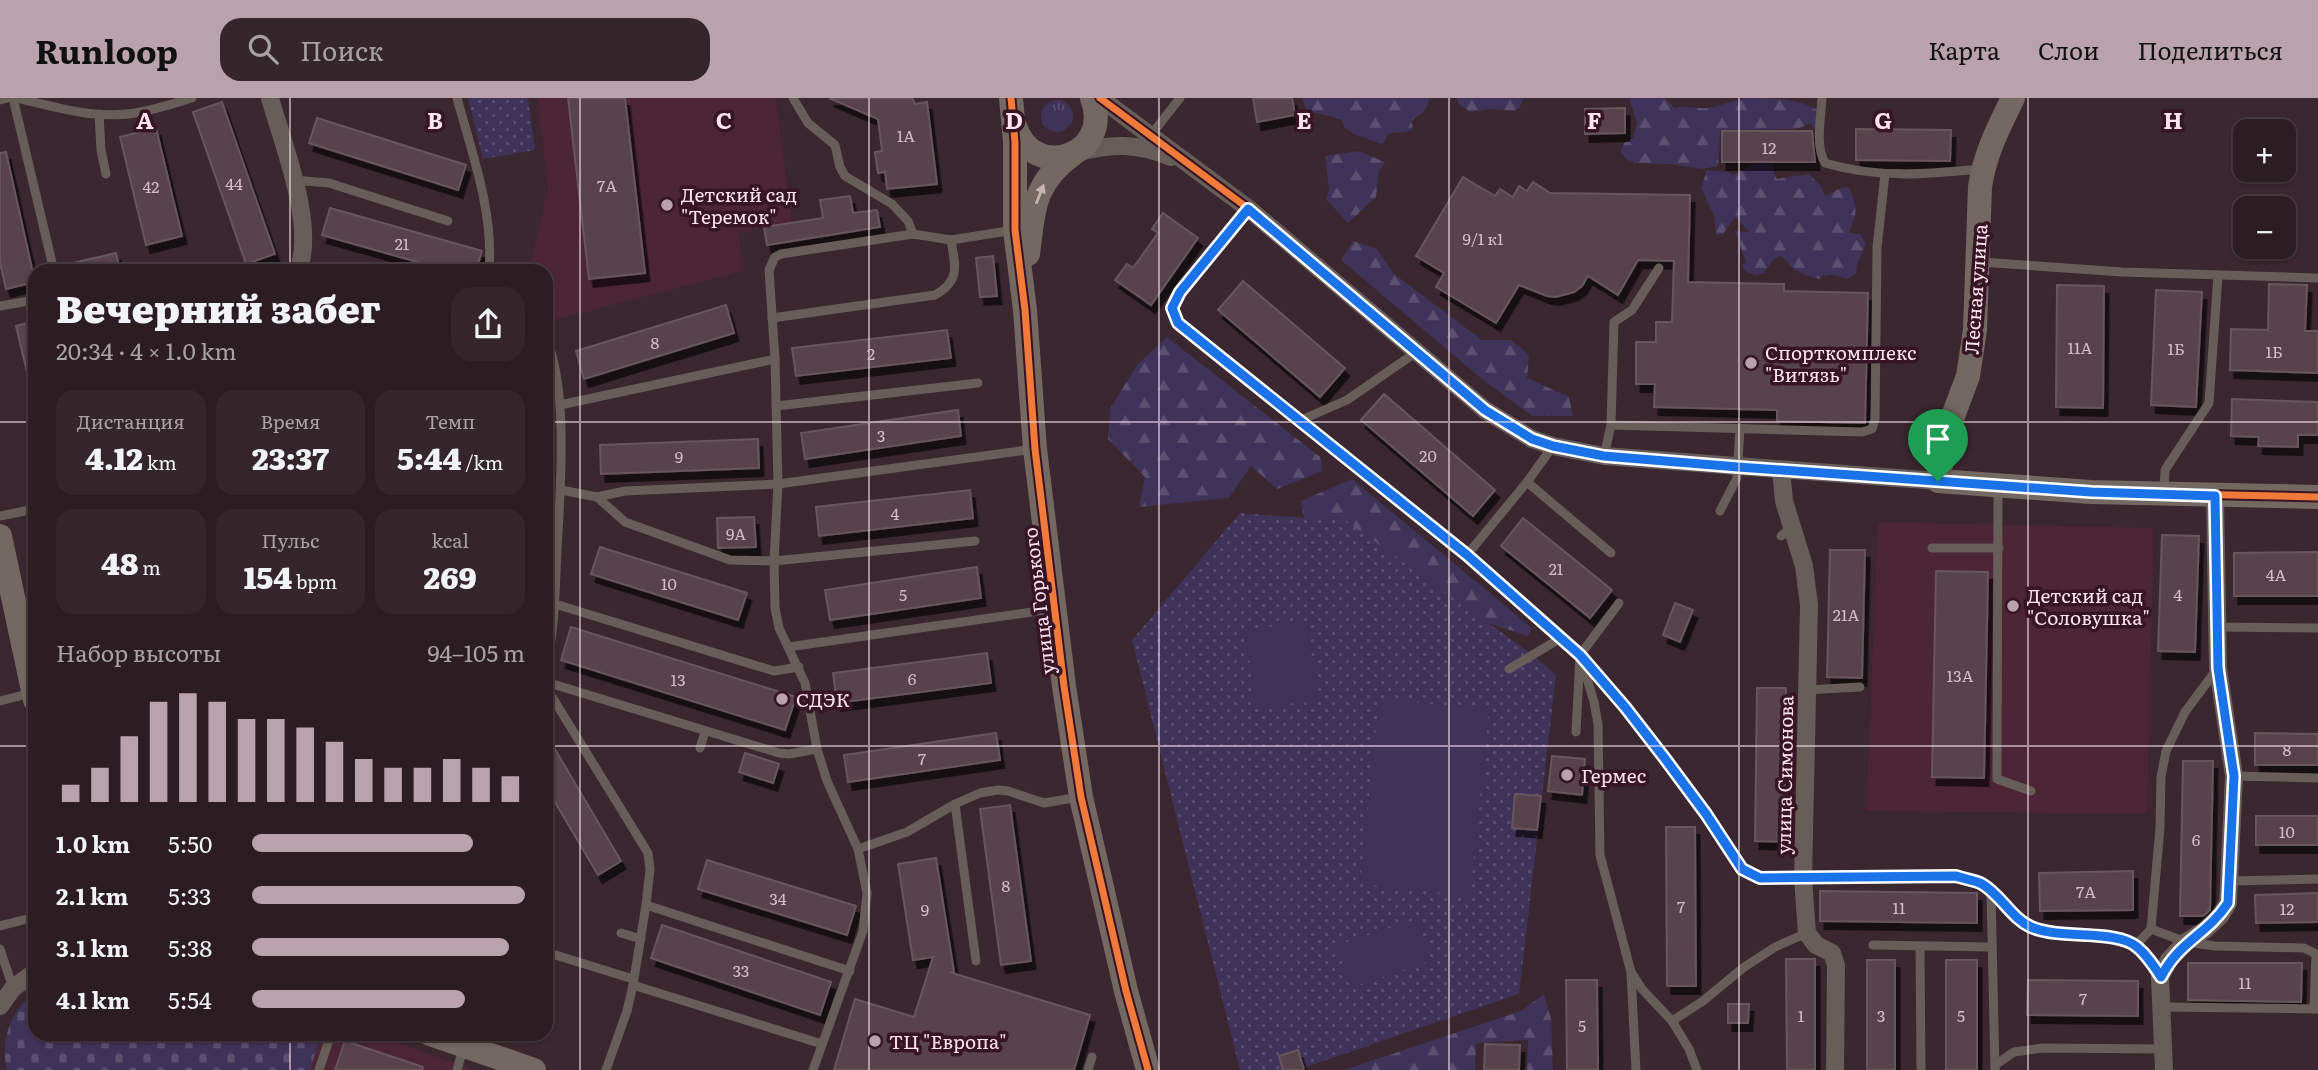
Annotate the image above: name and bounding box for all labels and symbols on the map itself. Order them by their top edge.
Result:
text: A [136,102,154,136]
text: B [427,102,443,136]
text: C [716,102,732,136]
text: D [1005,102,1023,136]
text: E [1296,102,1312,136]
text: F [1587,102,1602,136]
text: G [1874,102,1892,136]
text: H [2163,102,2183,136]
house number: 1А [897,123,915,147]
house number: 12 [1762,135,1776,159]
house number: 44 [225,171,243,195]
house number: 7А [597,173,617,197]
house number: 42 [143,174,159,198]
place label: Детский сад "Теремок" [681,180,797,230]
one-way arrow [1035,183,1046,204]
marker: Детский сад "Теремок" [659,197,675,213]
street label: Лесная улица [1956,222,1994,355]
house number: 9/1 к1 [1463,226,1504,250]
house number: 21 [395,231,410,255]
house number: 8 [651,330,660,354]
house number: 11А [2068,335,2093,359]
house number: 1Б [2167,336,2185,360]
place label: Спорткомплекс "Витязь" [1765,338,1917,388]
house number: 1Б [2265,339,2283,363]
house number: 2 [867,341,875,365]
marker: Спорткомплекс "Витязь" [1743,355,1759,371]
pin [1908,409,1968,481]
house number: 3 [877,423,885,447]
house number: 20 [1419,443,1437,467]
house number: 9 [675,444,683,468]
house number: 4 [891,501,900,525]
house number: 9А [726,521,746,545]
street label: улица Горького [1015,526,1061,676]
house number: 21 [1549,556,1564,580]
house number: 4А [2266,562,2287,586]
house number: 10 [661,571,677,595]
place label: Детский сад "Соловушка" [2027,581,2150,631]
house number: 5 [899,582,907,606]
house number: 4 [2174,582,2183,606]
marker: Детский сад "Соловушка" [2005,598,2021,614]
house number: 21А [1833,602,1859,626]
house number: 13А [1947,663,1974,687]
house number: 6 [908,666,917,690]
house number: 13 [670,667,686,691]
place label: СДЭК [796,685,850,713]
marker: СДЭК [774,691,790,707]
street label: улица Симонова [1769,695,1799,855]
house number: 8 [2283,737,2292,761]
house number: 7 [918,746,926,770]
place label: Гермес [1581,761,1646,789]
marker: Гермес [1559,767,1575,783]
house number: 10 [2279,819,2295,843]
house number: 6 [2192,827,2201,851]
house number: 8 [1002,873,1011,897]
house number: 7А [2076,879,2096,903]
house number: 34 [769,886,787,910]
house number: 7 [1677,894,1685,918]
house number: 11 [1892,895,1906,919]
house number: 12 [2280,896,2294,920]
house number: 9 [921,897,929,921]
house number: 33 [733,958,749,982]
house number: 11 [2238,970,2252,994]
house number: 7 [2079,986,2087,1010]
house number: 1 [1798,1003,1805,1027]
house number: 3 [1877,1003,1885,1027]
house number: 5 [1957,1003,1965,1027]
house number: 5 [1578,1013,1586,1037]
place label: ТЦ "Европа" [889,1027,1007,1055]
marker: ТЦ "Европа" [867,1033,883,1049]

